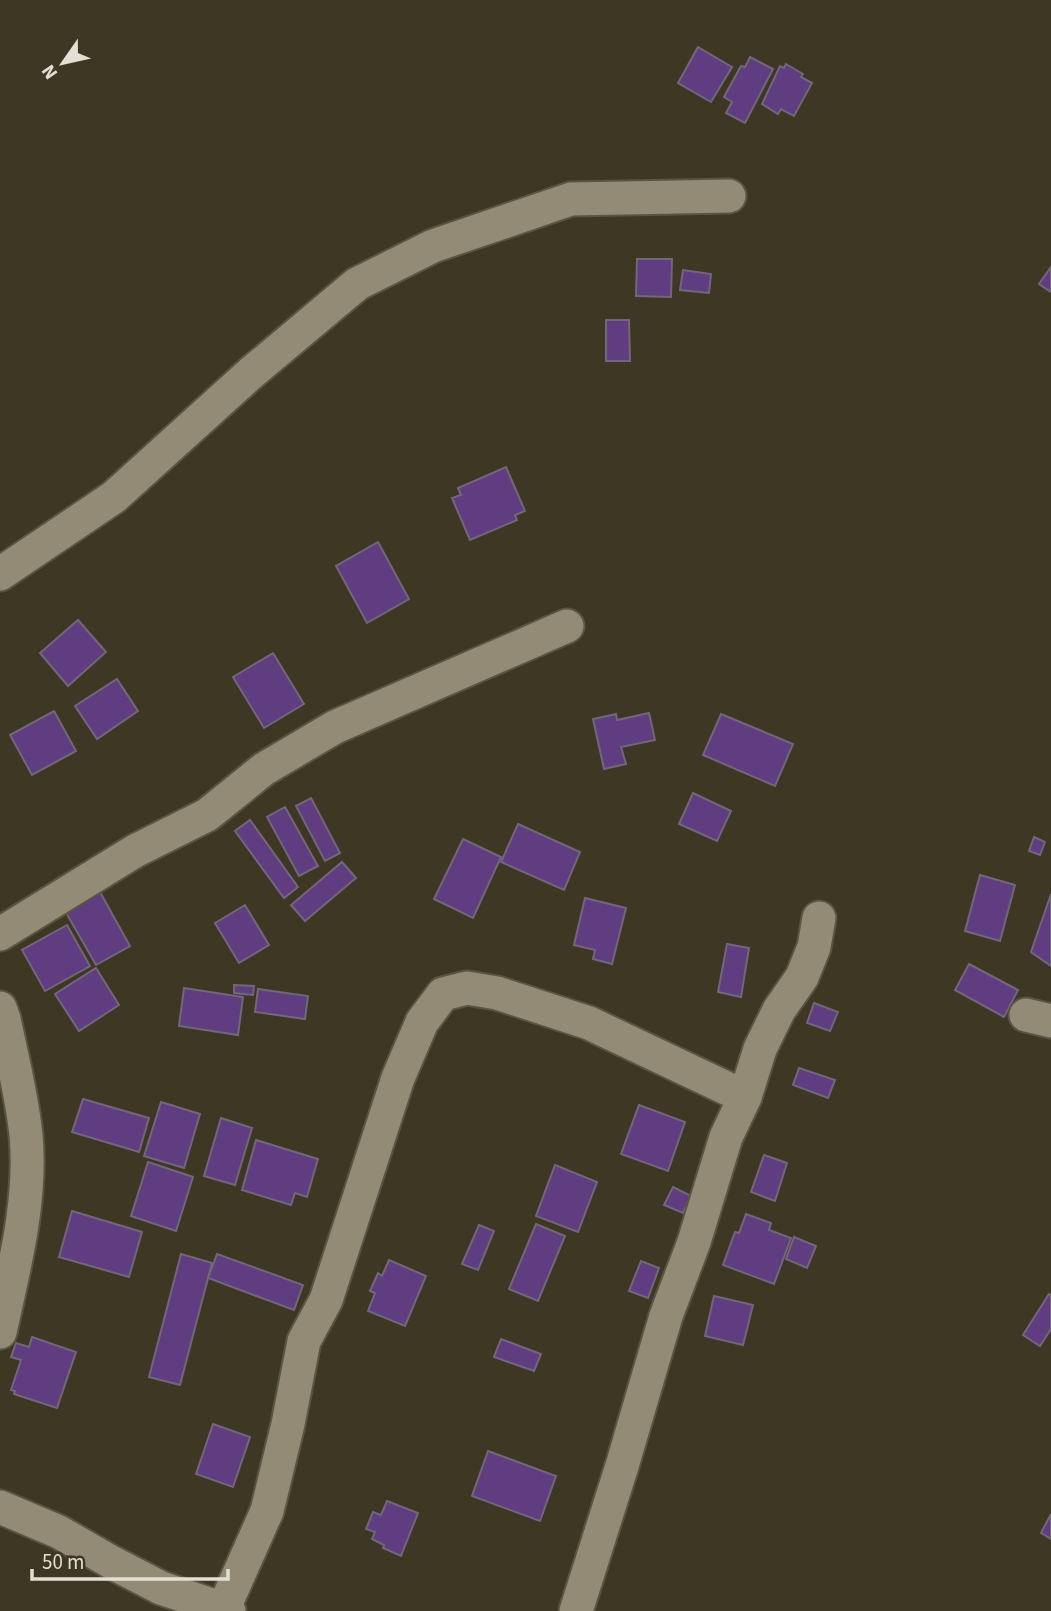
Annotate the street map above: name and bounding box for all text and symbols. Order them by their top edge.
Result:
north arrow [28,28,98,98]
text: N [35,59,65,84]
scale bar [32,1538,228,1582]
text: 50 m [42,1547,84,1577]

